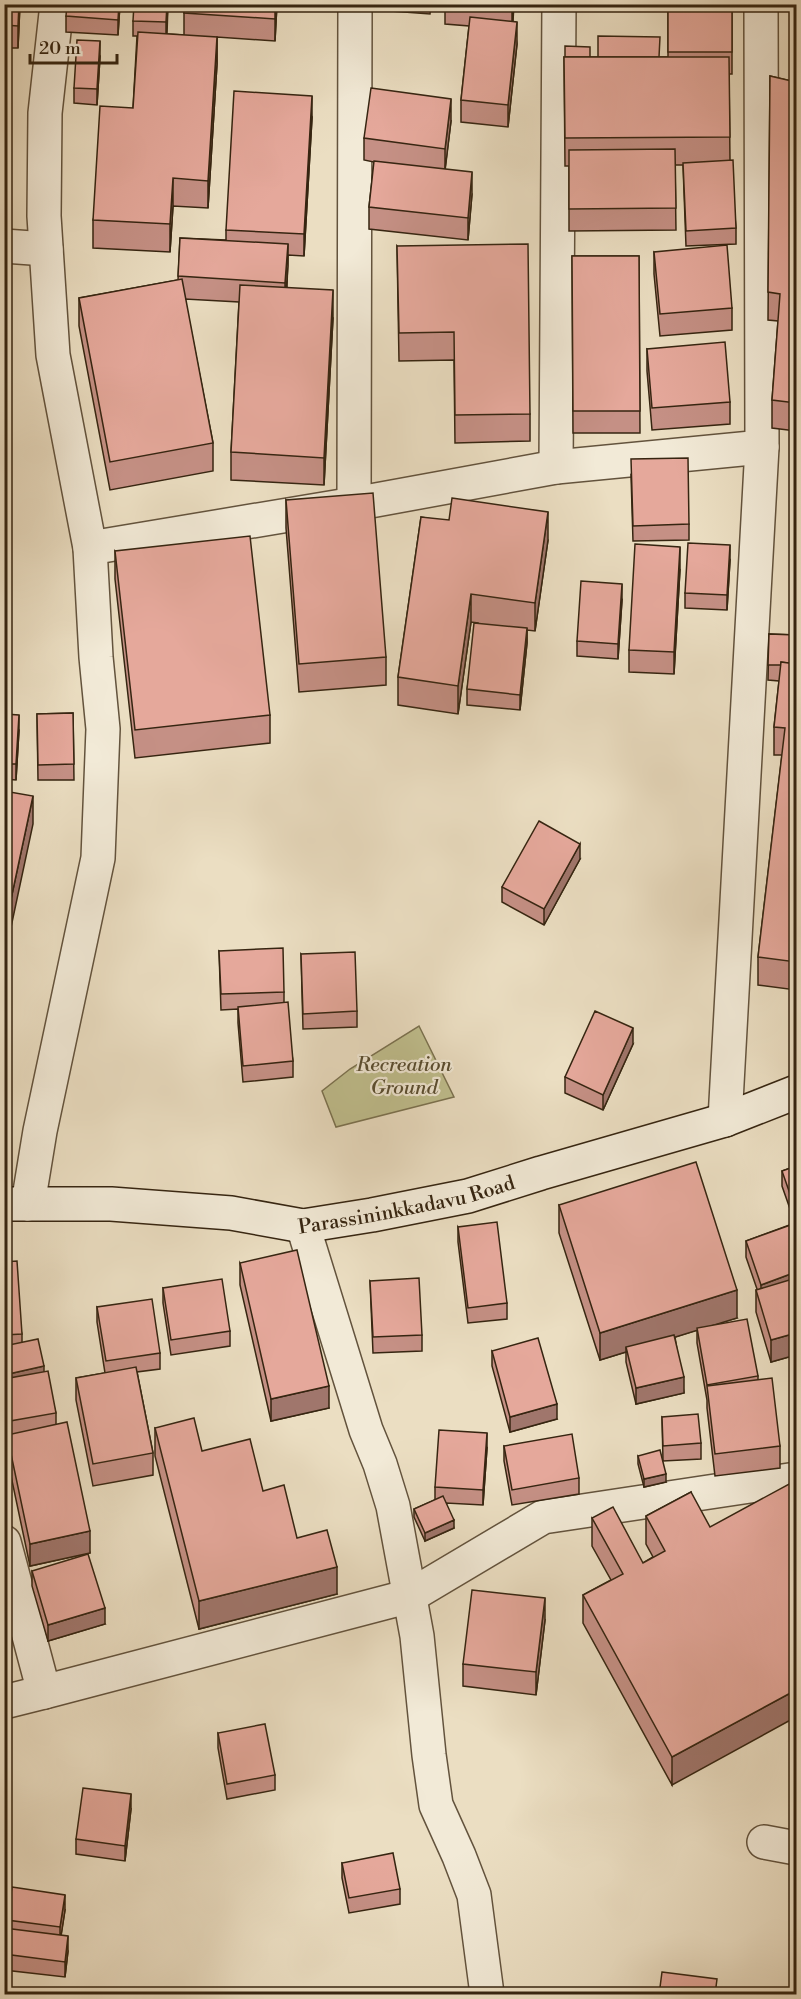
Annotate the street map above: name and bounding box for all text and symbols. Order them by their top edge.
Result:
scale bar [30,27,117,65]
text: 20 m [39,37,81,60]
park label: Recreation Ground [355,1053,453,1101]
street label: Parassininkkadavu Road [296,1171,519,1241]

